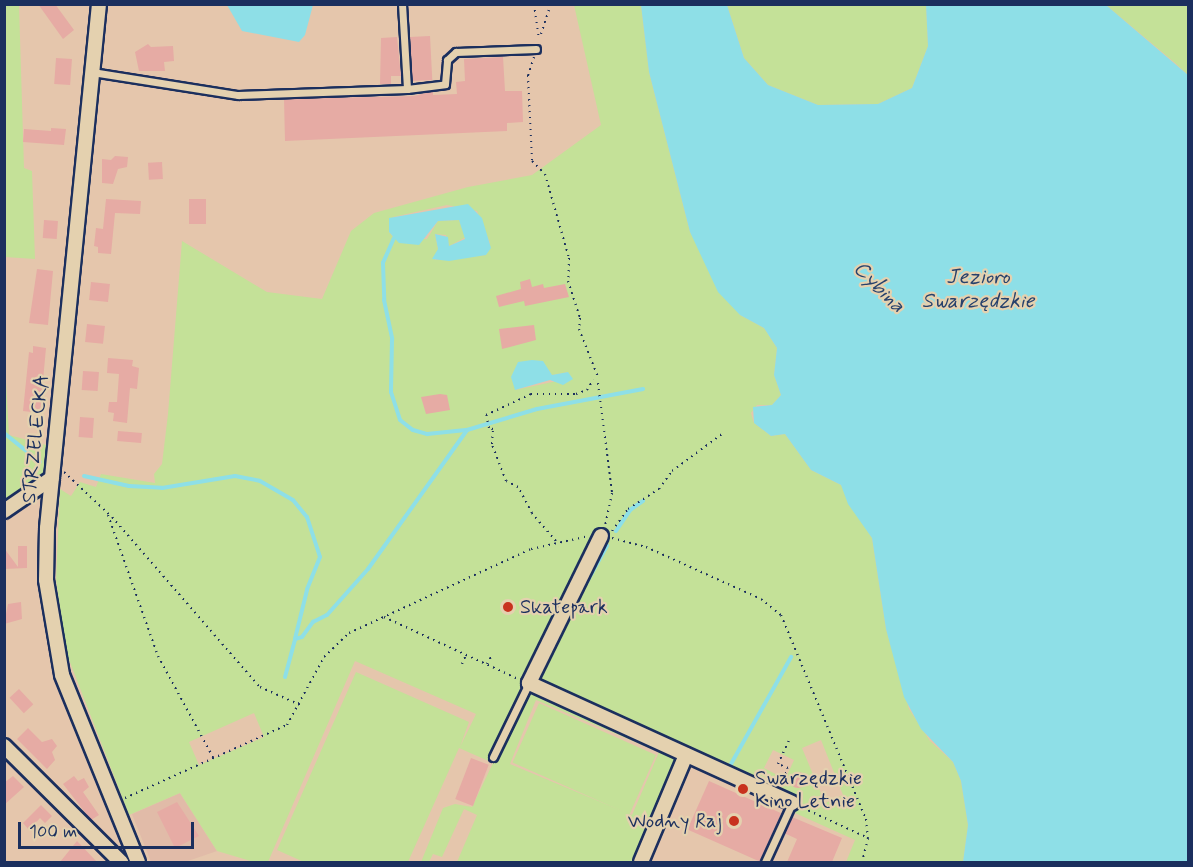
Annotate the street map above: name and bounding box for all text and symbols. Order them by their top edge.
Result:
water label: Cybina [848,256,910,318]
water label: Jezioro Swarzędzkie [922,264,1034,314]
street label: STRZELECKA [17,373,55,505]
place label: Skatepark [520,595,608,619]
marker: Skatepark [501,600,515,614]
place label: Swarzędzkie Kino Letnie [755,766,862,813]
marker: Swarzędzkie Kino Letnie [736,782,750,796]
place label: Wodny Raj [625,809,722,833]
scale bar [21,810,196,848]
marker: Wodny Raj [727,814,741,828]
text: 100 m [29,820,77,844]

